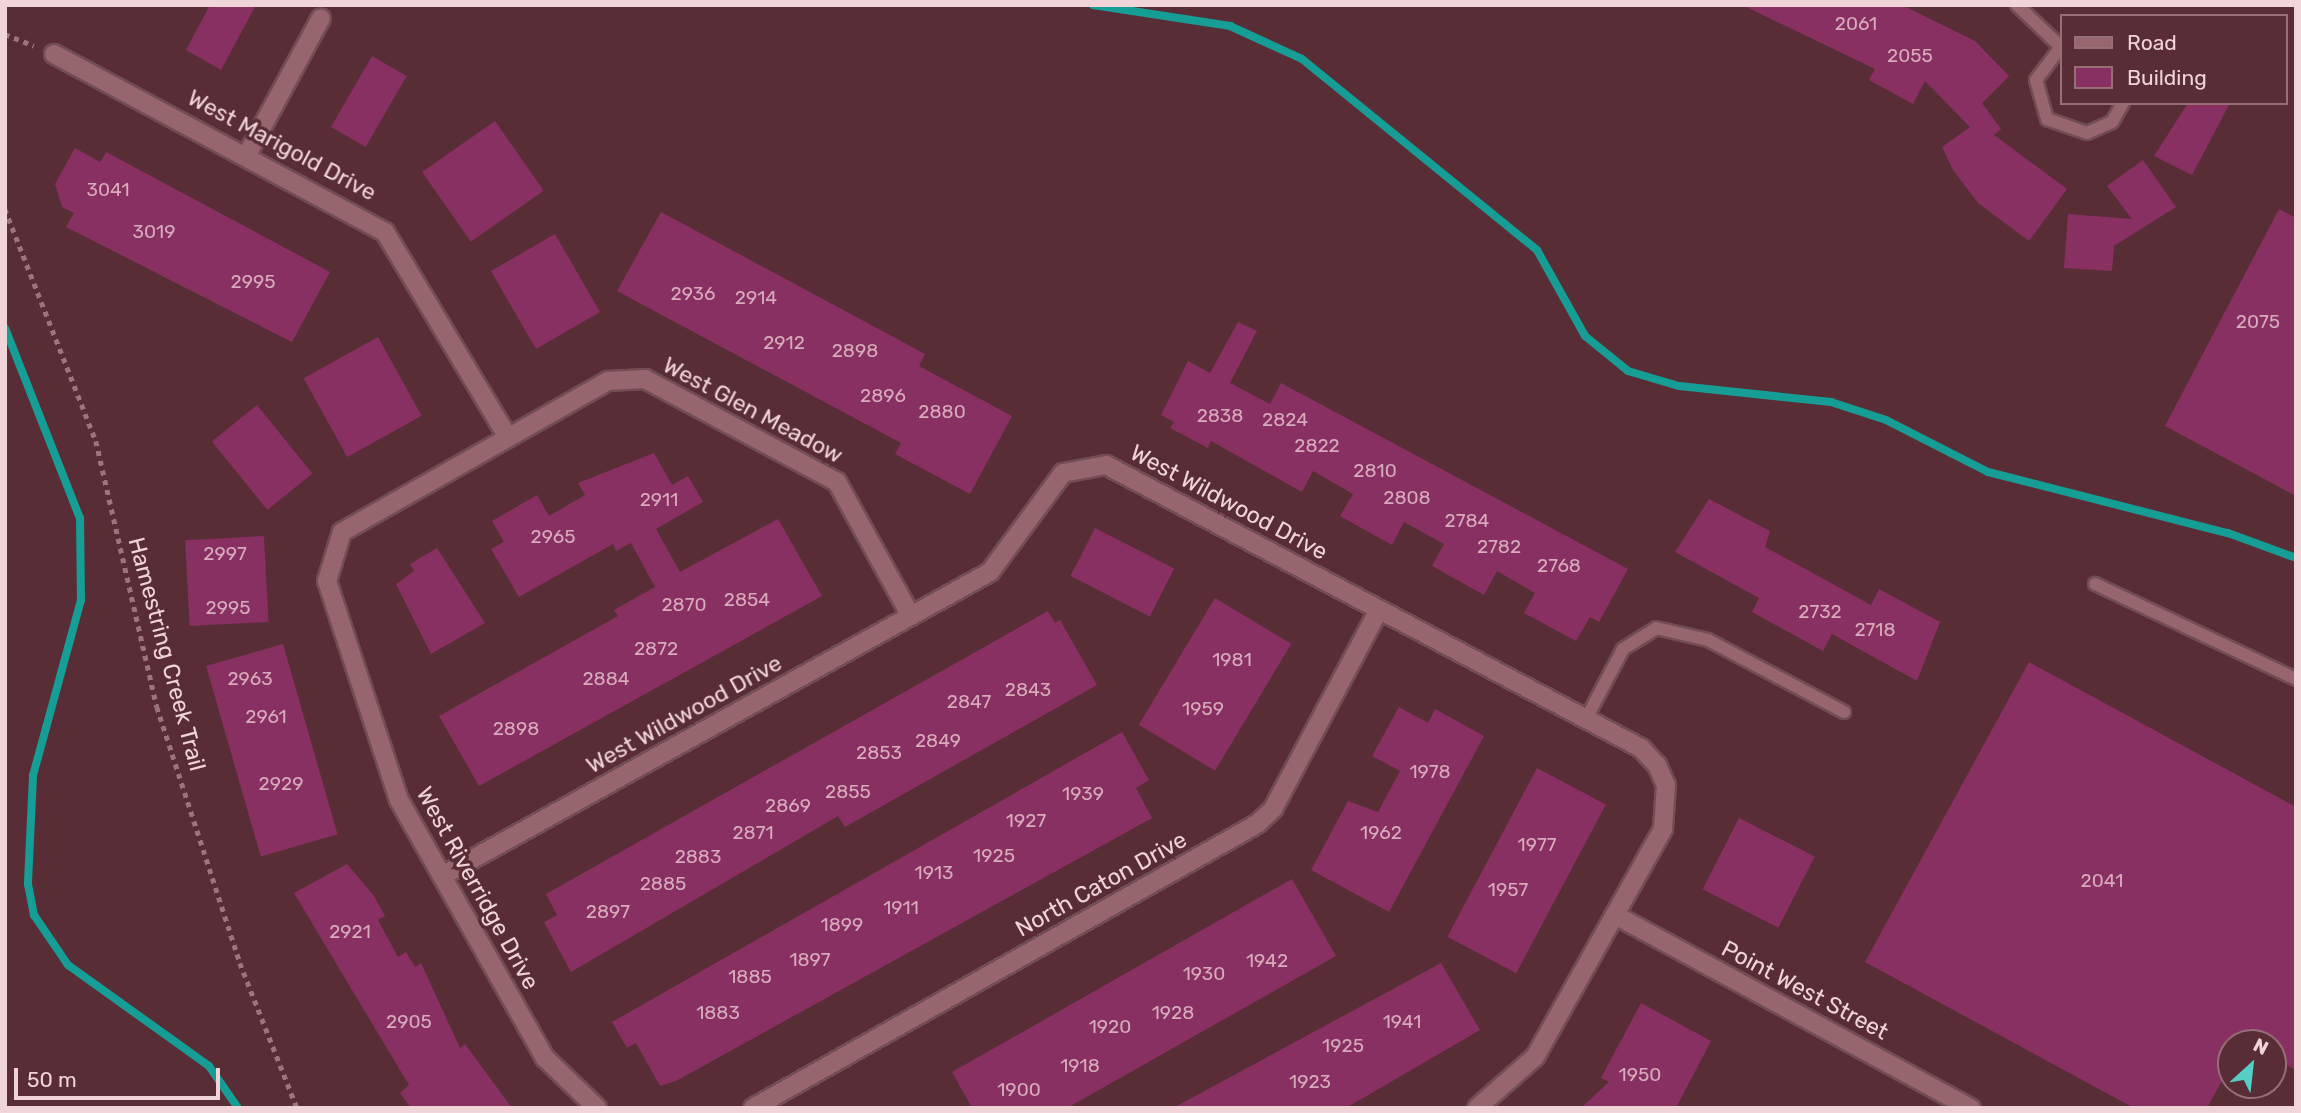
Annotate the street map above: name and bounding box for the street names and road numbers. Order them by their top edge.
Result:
street label: West Marigold Drive [183,84,381,206]
street label: West Glen Meadow [658,351,848,469]
street label: West Wildwood Drive [1126,438,1332,566]
street label: Hamestring Creek Trail [122,534,212,774]
street label: West Wildwood Drive [581,649,787,779]
street label: West Riverridge Drive [411,782,545,994]
street label: North Caton Drive [1011,825,1191,943]
street label: Point West Street [1717,934,1893,1046]

